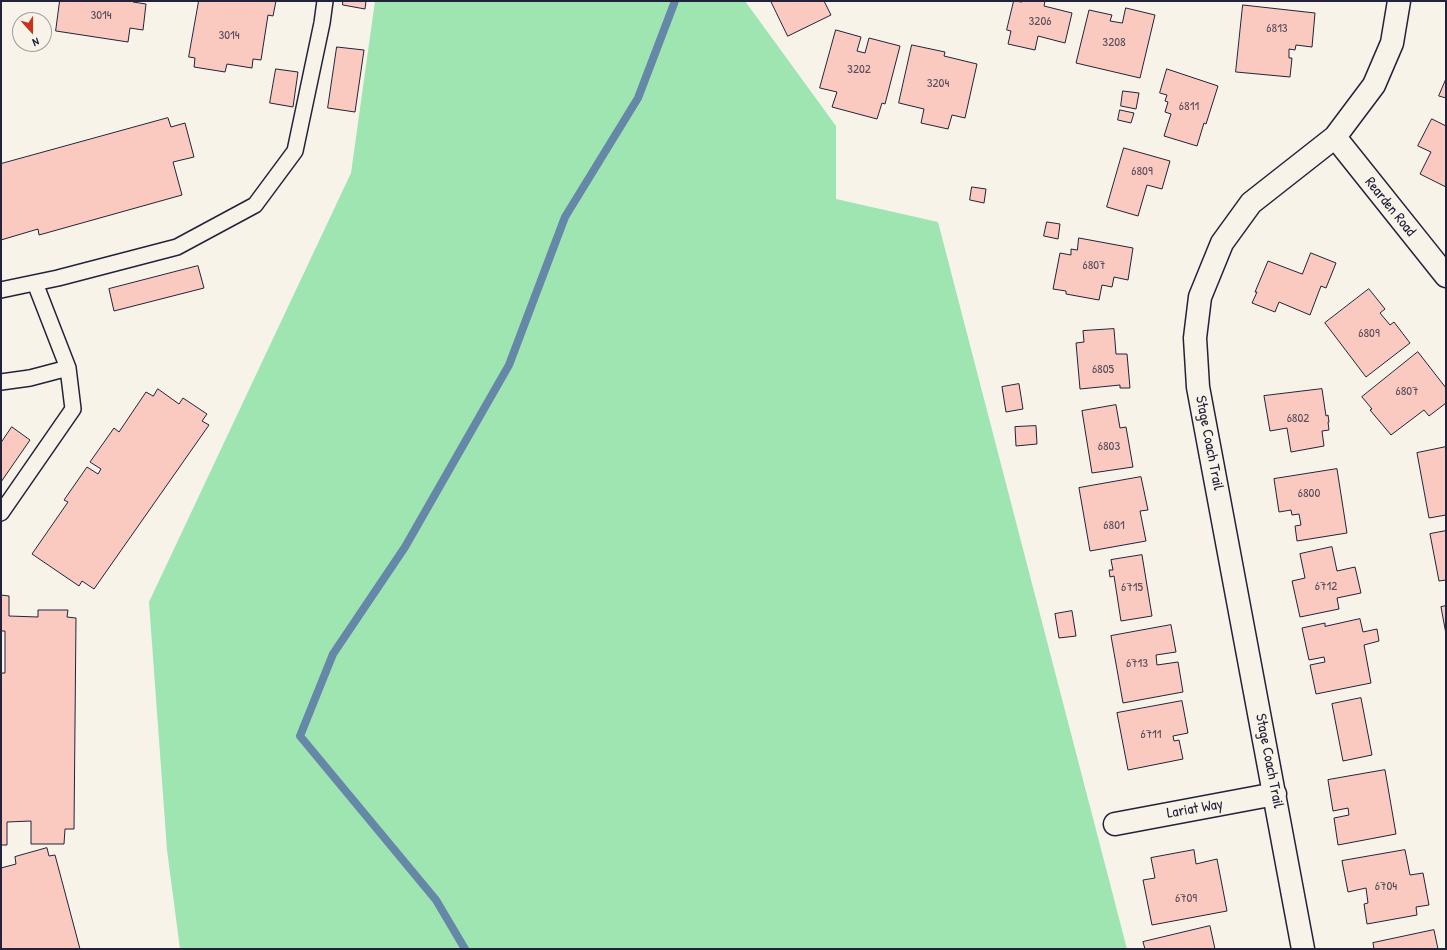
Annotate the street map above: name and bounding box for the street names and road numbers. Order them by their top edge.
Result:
street label: Rearden Road [1361,174,1419,240]
street label: Stage Coach Trail [1191,394,1227,492]
street label: Stage Coach Trail [1251,712,1287,810]
street label: Lariat Way [1166,795,1224,823]

